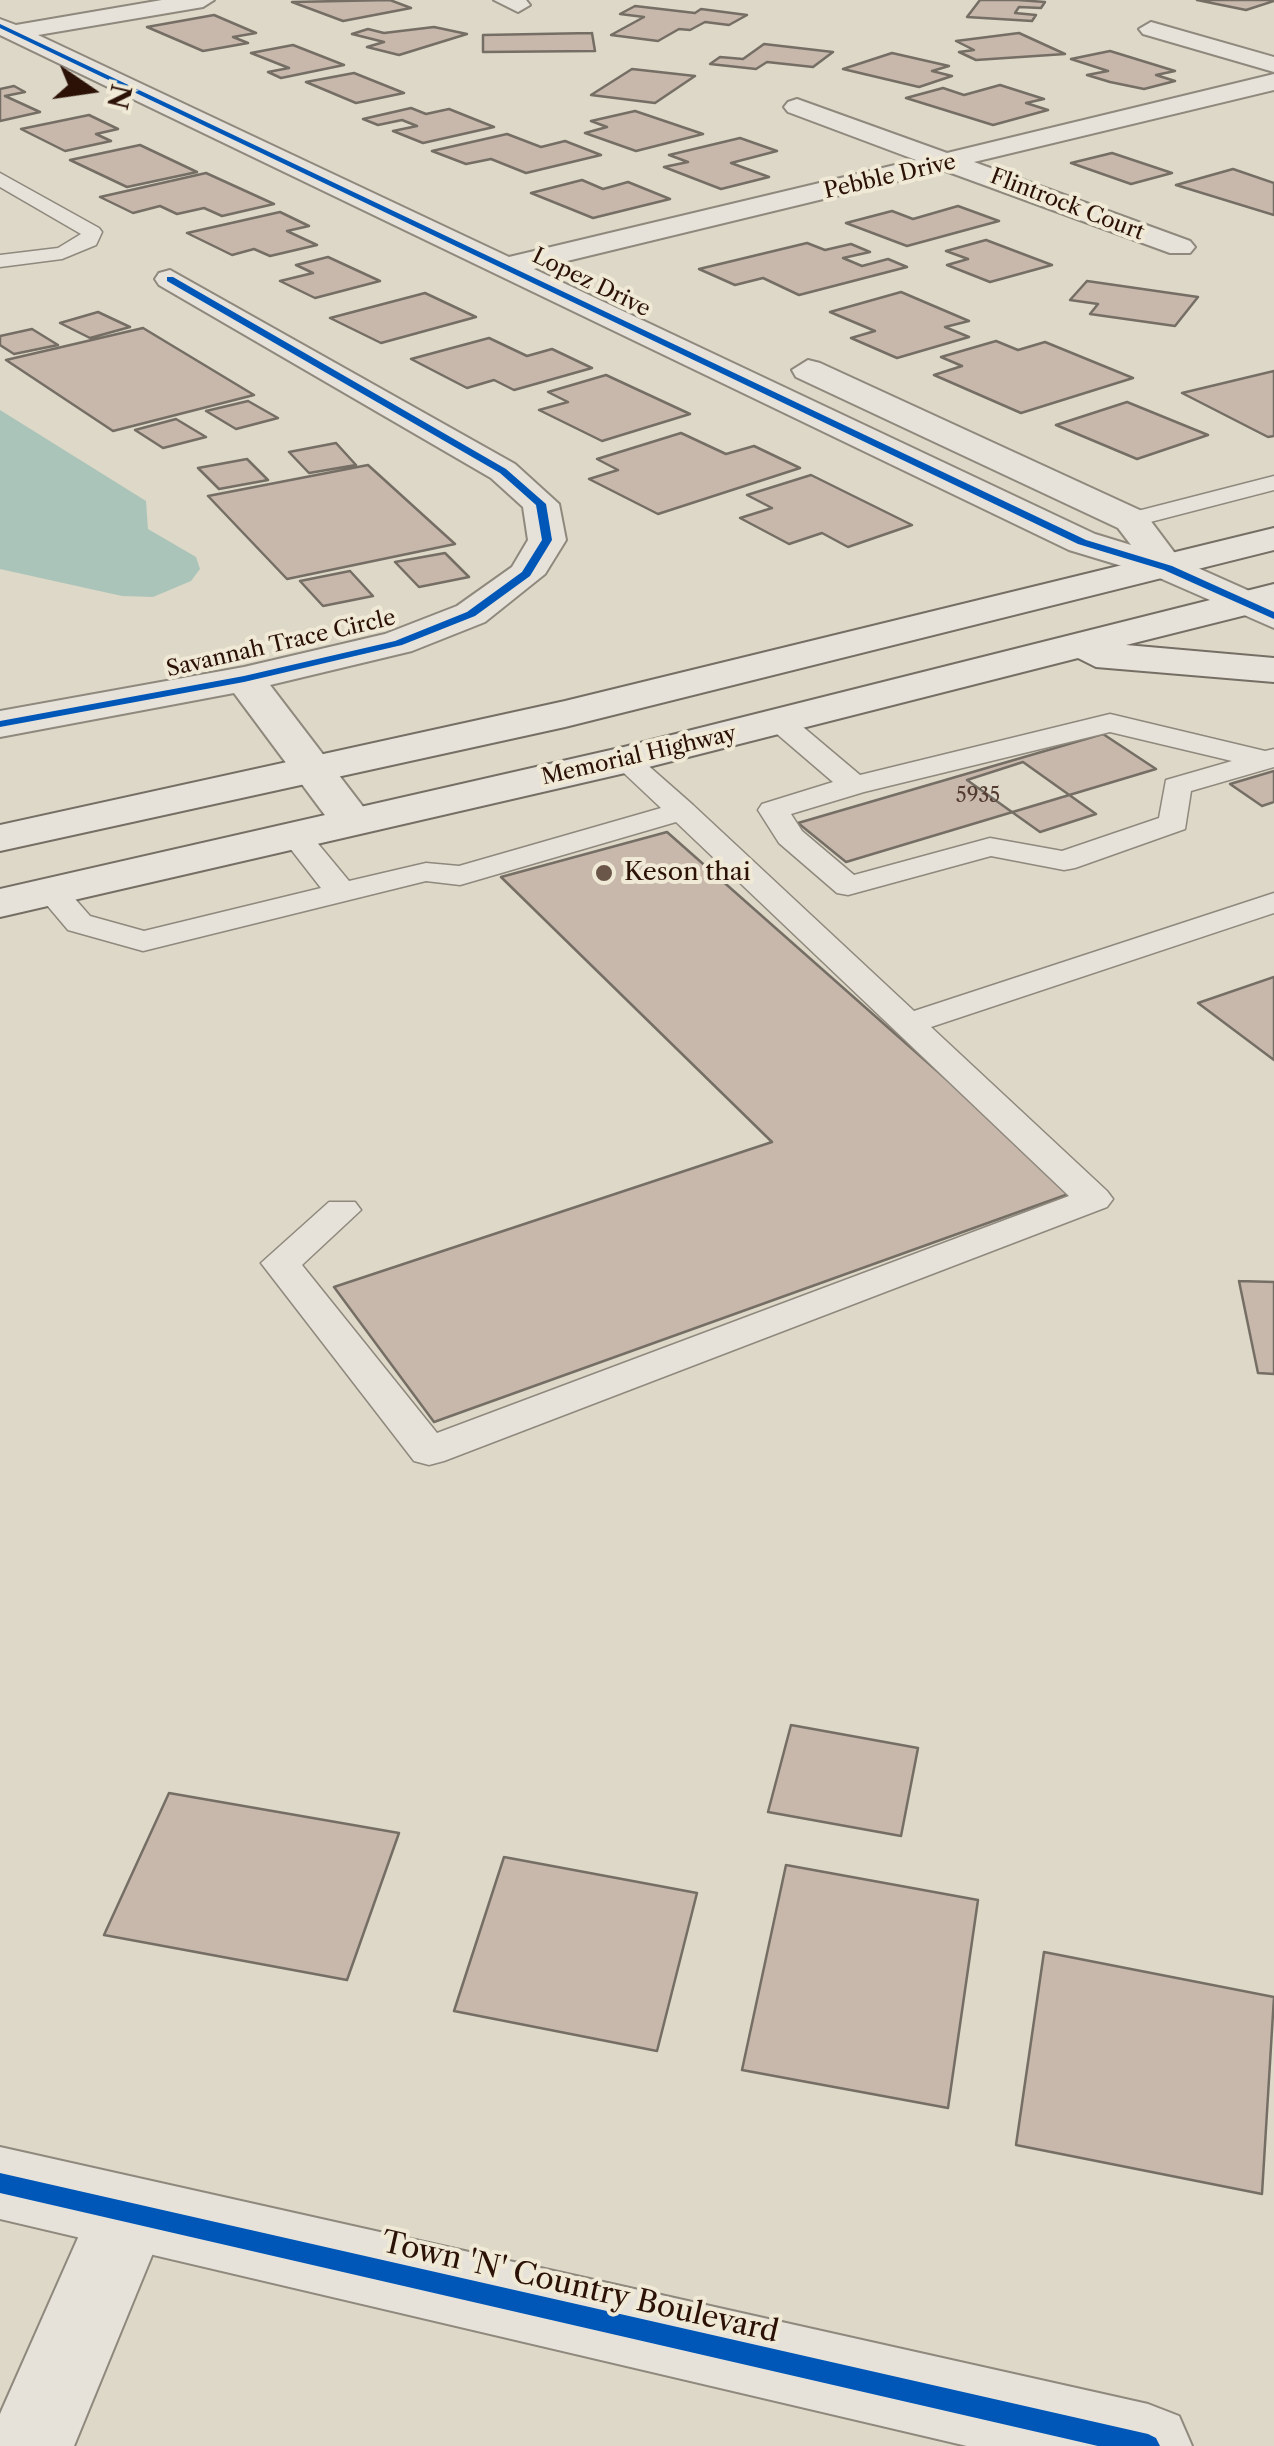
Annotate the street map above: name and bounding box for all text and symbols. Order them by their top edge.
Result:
north arrow [40,40,140,140]
text: N [100,81,139,112]
street label: Pebble Drive [821,149,959,205]
street label: Flintrock Court [986,164,1148,246]
street label: Lopez Drive [528,243,654,323]
street label: Savannah Trace Circle [164,605,398,683]
street label: Memorial Highway [539,721,739,791]
house number: 5935 [956,784,1000,808]
place label: Keson thai [624,858,751,888]
marker: Keson thai [593,862,615,884]
street label: Town 'N' Country Boulevard [378,2225,782,2351]

